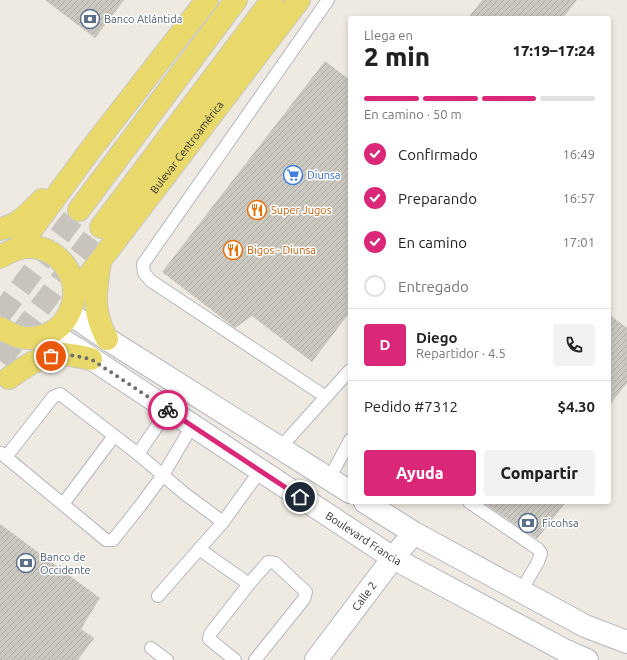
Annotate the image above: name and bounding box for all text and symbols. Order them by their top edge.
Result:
bank icon: Banco Atlántida [79,8,101,30]
place label: Banco Atlántida [104,13,182,25]
text: Llega en [364,28,413,42]
text: 2 min [364,42,430,71]
text: 17:19–17:24 [512,42,595,59]
street label: Bulevar Centroamérica [148,99,226,196]
text: En camino · 50 m [364,107,462,121]
icon: check [364,143,386,165]
text: Confirmado [398,146,478,163]
text: 16:49 [562,147,595,161]
supermarket icon: Diunsa [282,164,304,186]
place label: Diunsa [307,169,340,181]
icon: check [364,187,386,209]
text: Preparando [398,190,477,207]
text: 16:57 [562,191,595,205]
restaurant icon: Super Jugos [246,199,268,221]
place label: Super Jugos [271,204,332,216]
icon: check [364,231,386,253]
text: En camino [398,234,467,251]
text: 17:01 [562,235,595,249]
restaurant icon: Bigos - Diunsa [222,239,244,261]
place label: Bigos - Diunsa [247,244,316,256]
text: Entregado [398,278,469,295]
button: phone [553,324,595,366]
text: Diego [416,329,458,346]
text: D [380,336,390,353]
pin [34,339,68,373]
icon: bag [40,345,62,367]
text: Repartidor · 4.5 [416,346,506,360]
courier [148,390,188,430]
text: Pedido #7312 [364,398,458,415]
text: $4.30 [557,398,595,415]
icon: bike [157,399,179,421]
button: Ayuda [364,450,476,496]
button: Compartir [484,450,595,496]
pin [283,480,317,514]
icon: home [289,486,311,508]
street label: Boulevard Francia [323,509,403,567]
bank icon: Ficohsa [517,512,539,534]
place label: Ficohsa [542,517,579,529]
place label: Banco de Occidente [40,551,91,576]
bank icon: Banco de Occidente [15,552,37,574]
street label: Calle 2 [349,579,379,613]

